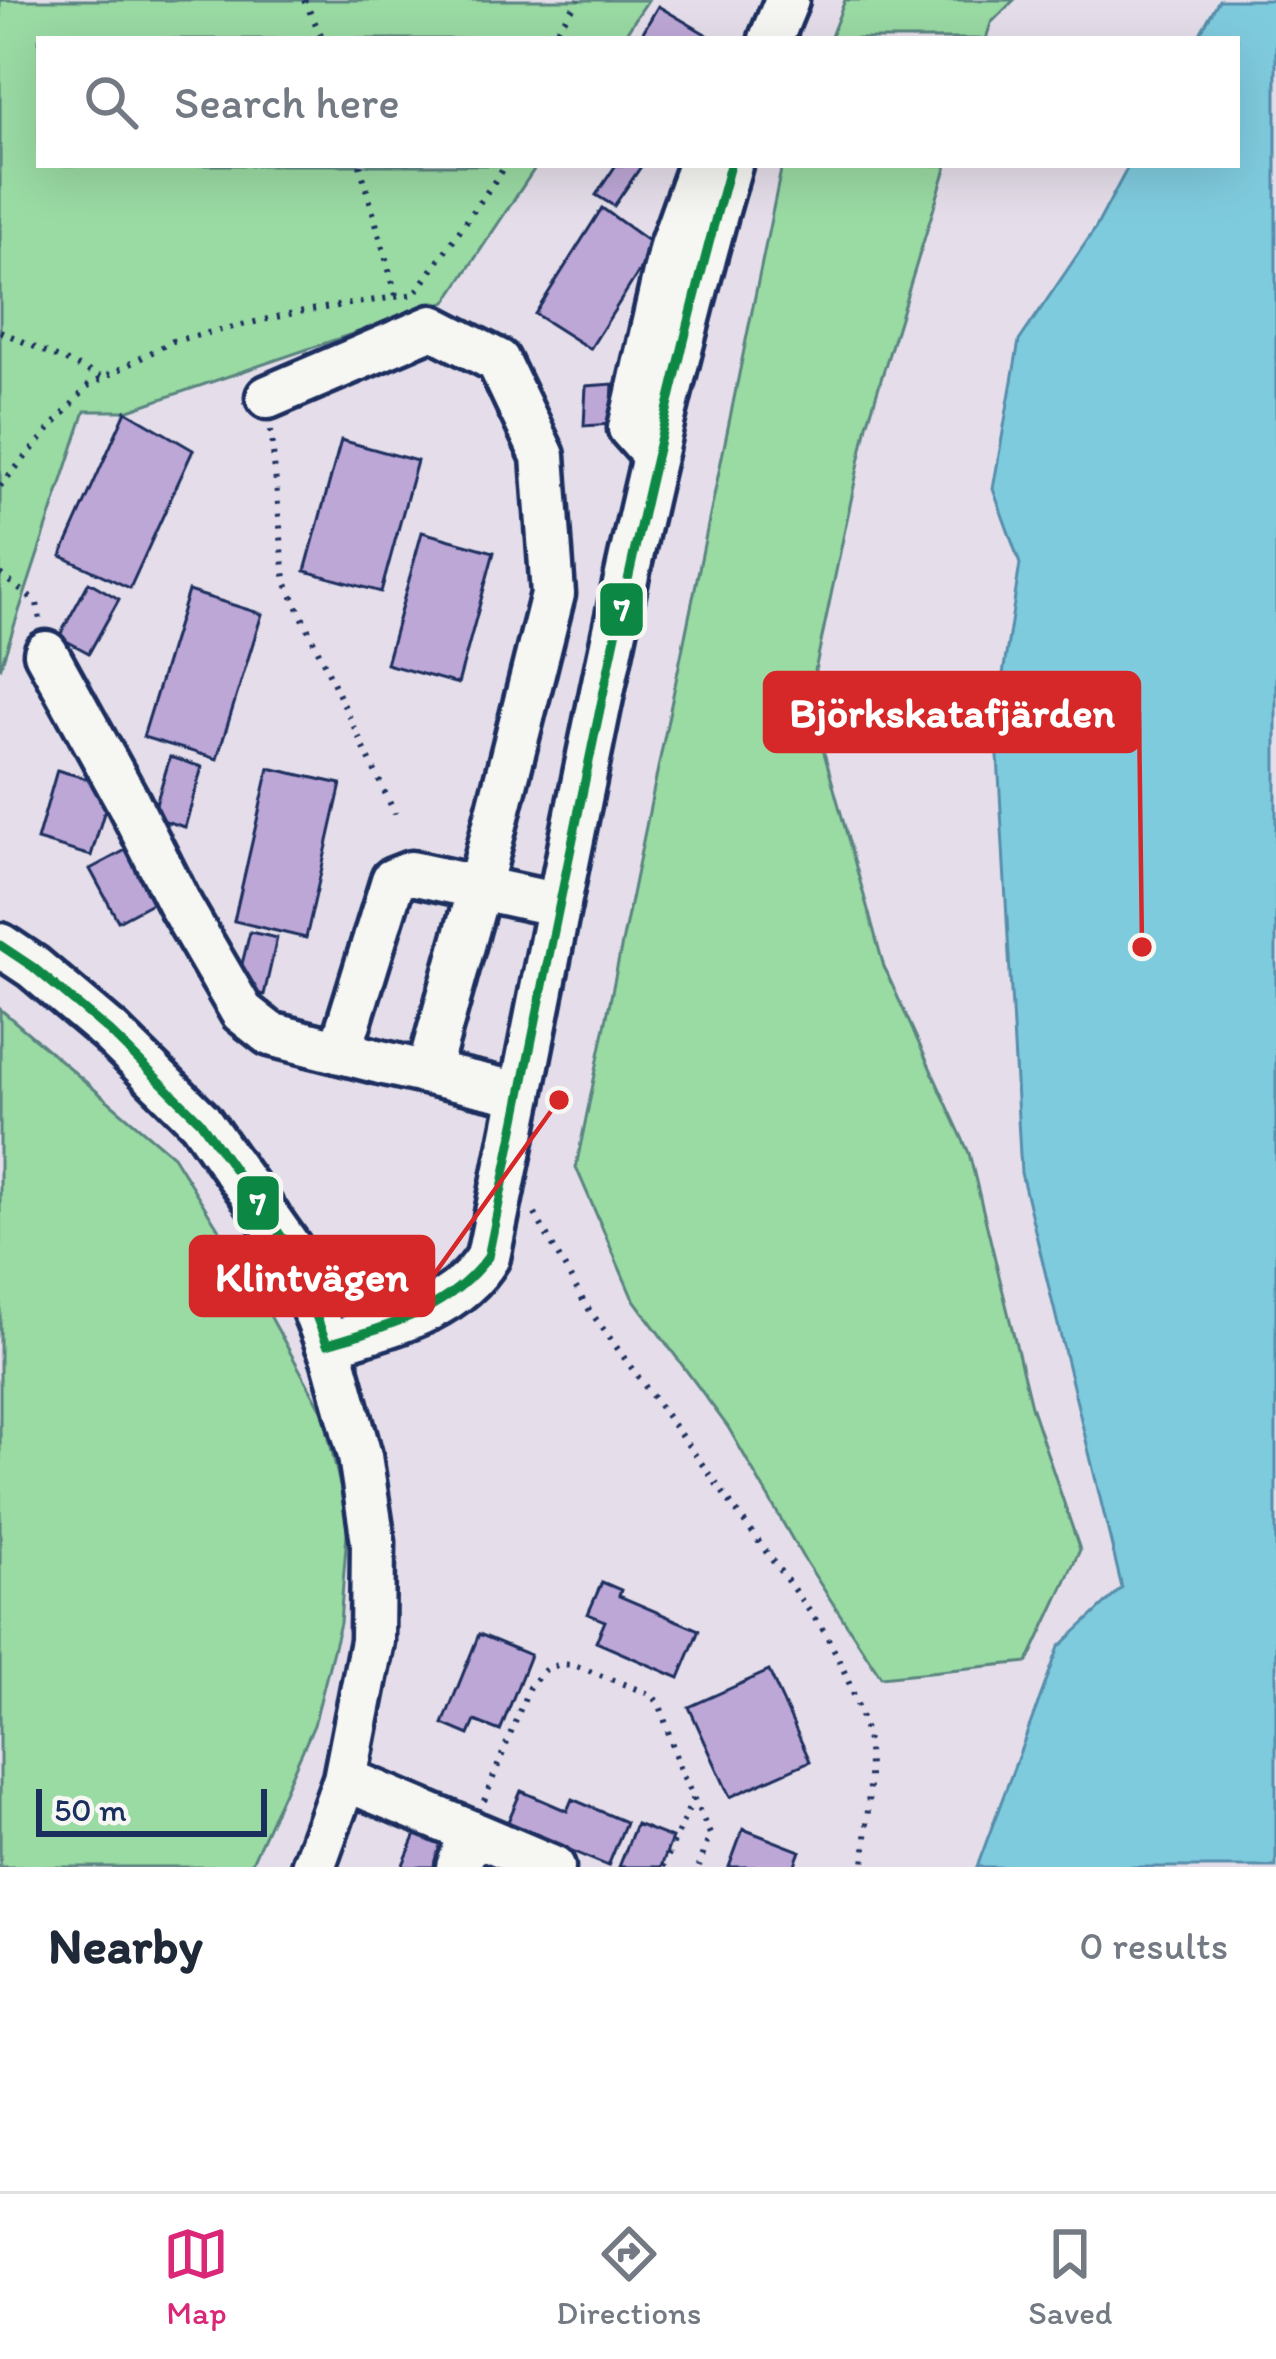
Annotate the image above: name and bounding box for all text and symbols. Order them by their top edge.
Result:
search box [36,36,1240,168]
icon: search [78,69,144,135]
text: Search here [174,75,400,129]
line badge: 7 [598,581,645,638]
text: 7 [613,590,631,629]
callout: Björkskatafjärden [765,673,1139,751]
text: Björkskatafjärden [789,687,1115,738]
line badge: 7 [235,1174,281,1232]
text: 7 [249,1184,267,1223]
callout: Klintvägen [191,1237,433,1315]
text: Klintvägen [215,1251,409,1302]
scale bar [36,1783,267,1836]
text: 50 m [54,1790,127,1829]
text: Nearby [48,1915,203,1976]
text: 0 results [1079,1922,1228,1969]
tab: Map [163,2221,229,2332]
tab: Directions [556,2221,701,2332]
tab: Saved [1028,2221,1113,2332]

